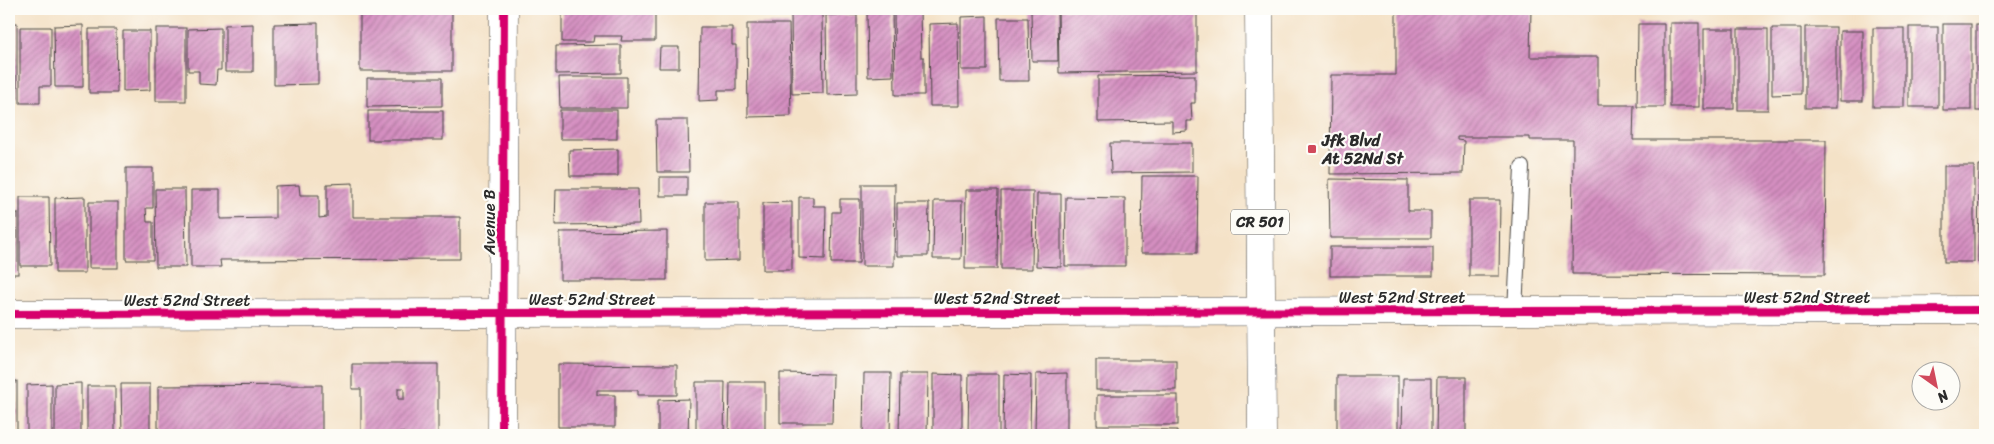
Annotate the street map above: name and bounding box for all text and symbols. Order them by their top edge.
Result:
place label: Jfk Blvd At 52Nd St [1321,126,1404,173]
marker: Jfk Blvd At 52Nd St [1306,143,1318,155]
street label: Avenue B [475,189,504,256]
road number: CR 501 [1231,210,1289,234]
street label: West 52nd Street [1339,283,1465,312]
street label: West 52nd Street [1744,283,1870,312]
street label: West 52nd Street [934,284,1060,313]
street label: West 52nd Street [529,285,655,314]
street label: West 52nd Street [124,286,250,315]
north arrow [1912,362,1962,412]
text: N [1932,383,1955,410]

